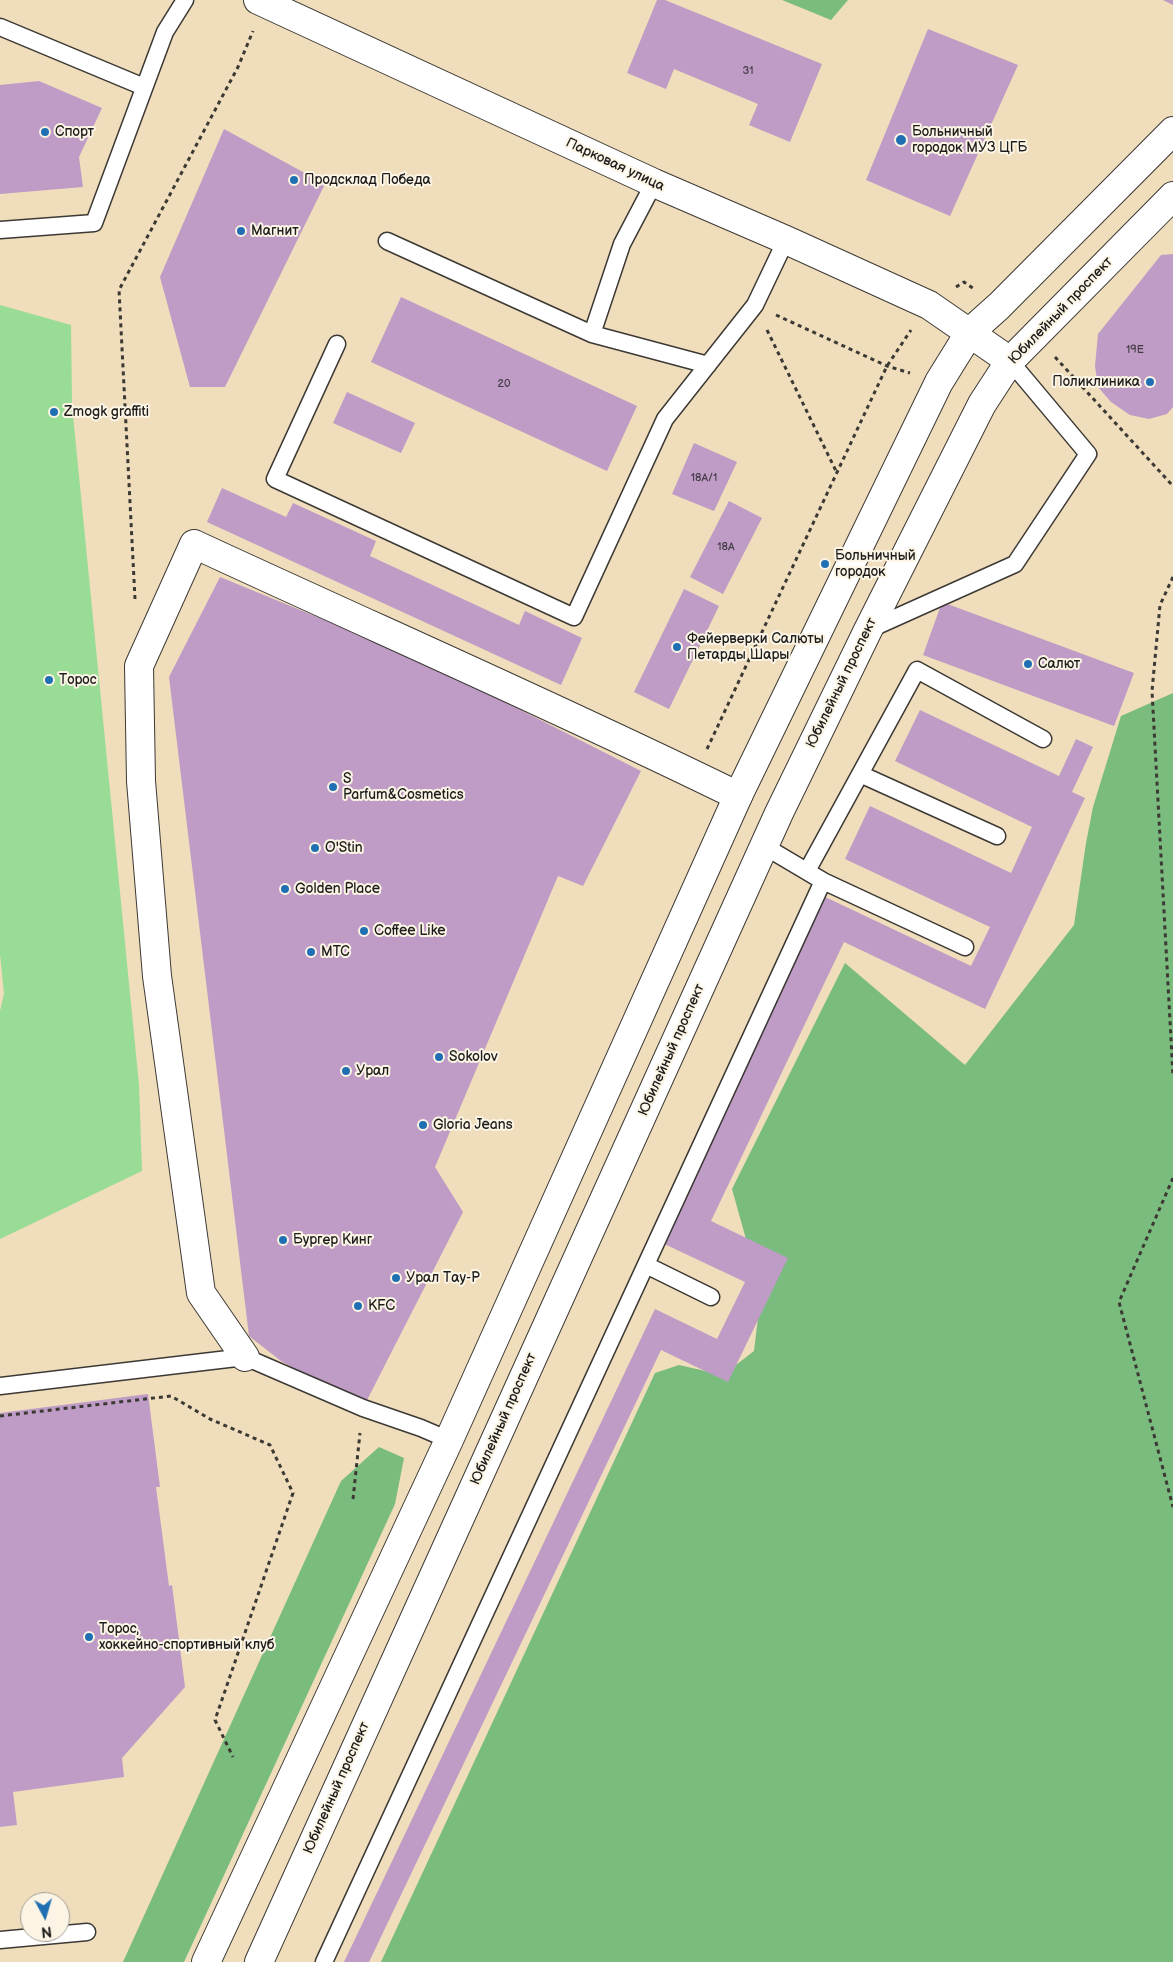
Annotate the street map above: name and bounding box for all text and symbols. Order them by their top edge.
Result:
house number: 31 [742,64,754,78]
place label: Спорт [55,124,94,140]
place label: Больничный городок МУЗ ЦГБ [912,124,1027,156]
marker: Спорт [39,126,51,138]
marker: Больничный городок МУЗ ЦГБ [894,133,908,147]
street label: Парковая улица [563,135,667,195]
place label: Продсклад Победа [304,172,431,188]
marker: Продсклад Победа [288,174,300,186]
place label: Магнит [251,223,299,239]
marker: Магнит [235,225,247,237]
street label: Юбилейный проспект [1005,254,1117,368]
house number: 19Е [1126,343,1144,357]
place label: Поликлиника [1052,374,1140,390]
marker: Поликлиника [1144,376,1156,388]
house number: 20 [498,377,510,391]
place label: Zmogk graffiti [64,404,149,420]
marker: Zmogk graffiti [48,406,60,418]
house number: 18А/1 [691,471,717,485]
house number: 18А [717,540,735,554]
place label: Больничный городок [835,548,916,580]
marker: Больничный городок [819,558,831,570]
street label: Юбилейный проспект [803,615,881,751]
place label: Фейерверки Салюты Петарды Шары [687,631,824,664]
marker: Фейерверки Салюты Петарды Шары [671,641,683,653]
place label: Салют [1038,656,1080,672]
marker: Салют [1022,658,1034,670]
place label: Торос [59,672,97,688]
marker: Торос [43,674,55,686]
place label: S Parfum&Cosmetics [343,771,464,804]
marker: S Parfum&Cosmetics [327,781,339,793]
place label: O'Stin [325,840,363,856]
marker: O'Stin [309,842,321,854]
place label: Golden Place [295,881,380,897]
marker: Golden Place [279,883,291,895]
place label: Coffee Like [374,923,446,939]
marker: Coffee Like [358,925,370,937]
place label: МТС [321,944,350,960]
marker: МТС [305,946,317,958]
street label: Юбилейный проспект [635,981,709,1119]
place label: Sokolov [449,1049,498,1065]
marker: Sokolov [433,1051,445,1063]
place label: Урал [356,1063,389,1079]
marker: Урал [340,1065,352,1077]
place label: Gloria Jeans [433,1117,513,1133]
marker: Gloria Jeans [417,1119,429,1131]
place label: Бургер Кинг [293,1232,372,1248]
marker: Бургер Кинг [277,1234,289,1246]
place label: Урал Тау-Р [406,1270,480,1286]
marker: Урал Тау-Р [390,1272,402,1284]
place label: KFC [368,1298,395,1314]
marker: KFC [352,1300,364,1312]
street label: Юбилейный проспект [467,1350,541,1488]
place label: Торос, хоккейно-спортивный клуб [99,1621,274,1654]
marker: Торос, хоккейно-спортивный клуб [83,1631,95,1643]
street label: Юбилейный проспект [300,1719,374,1857]
north arrow [20,1892,70,1942]
text: N [40,1922,53,1940]

